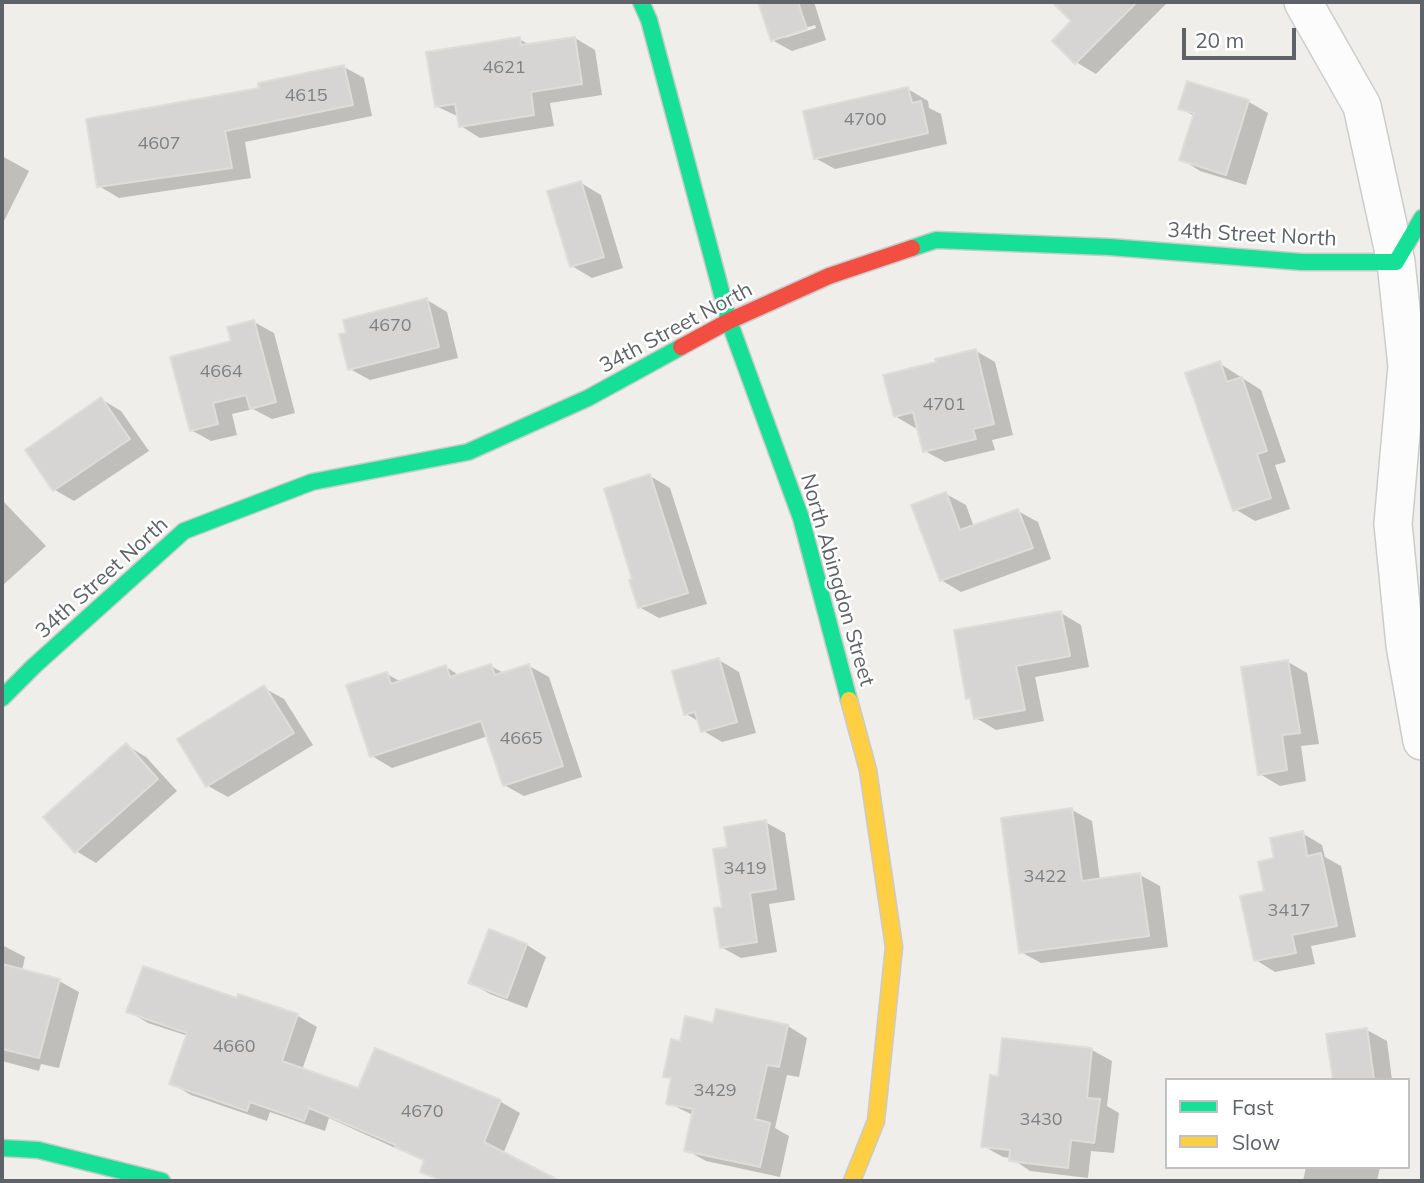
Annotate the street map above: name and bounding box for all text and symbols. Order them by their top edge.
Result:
scale bar [1186,14,1300,58]
text: 20 m [1195,27,1244,53]
house number: 4621 [482,57,526,79]
house number: 4615 [284,85,328,107]
house number: 4700 [843,109,887,131]
house number: 4607 [137,133,181,155]
street label: 34th Street North [1167,218,1337,252]
street label: 34th Street North [595,277,757,379]
house number: 4670 [368,315,412,337]
house number: 4664 [199,361,243,383]
house number: 4701 [922,394,966,416]
street label: North Abingdon Street [795,471,879,689]
street label: 34th Street North [31,512,173,644]
house number: 4665 [499,728,543,750]
house number: 3419 [723,858,767,880]
house number: 3422 [1023,866,1067,888]
house number: 3417 [1267,900,1311,922]
house number: 4660 [212,1036,256,1058]
legend [1165,1078,1410,1169]
house number: 3429 [693,1080,737,1102]
text: Fast [1232,1094,1274,1120]
house number: 4670 [400,1101,444,1123]
house number: 3430 [1019,1109,1063,1131]
text: Slow [1232,1129,1280,1155]

